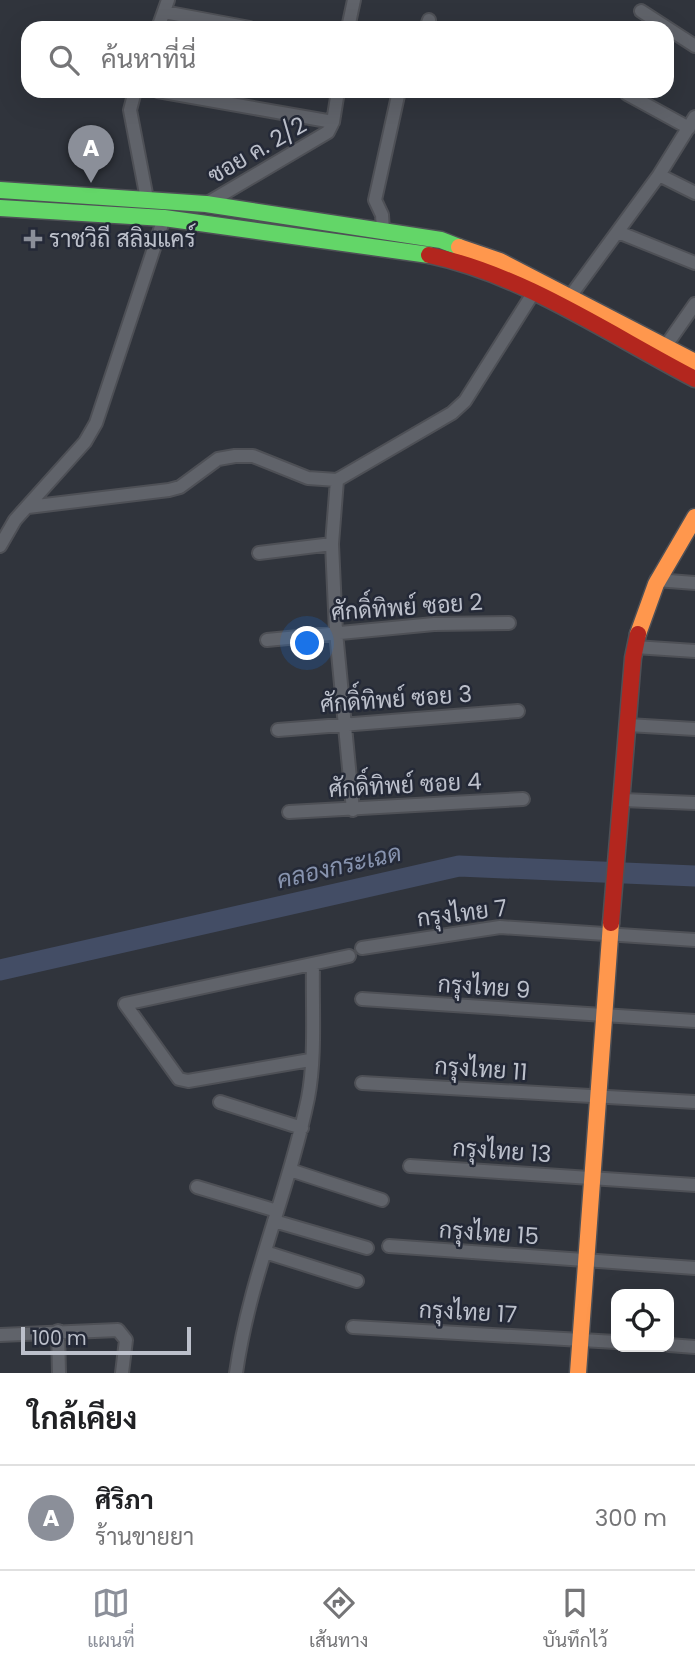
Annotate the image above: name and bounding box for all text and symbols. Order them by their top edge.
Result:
search box [21,21,674,98]
icon: search [45,41,83,79]
text: ค้นหาที่นี่ [101,41,196,77]
street label: ซอย ค. 2/2 [202,109,312,191]
pin: A [68,125,114,183]
place label: ราชวิถี สลิมแคร์ [49,223,196,255]
marker: ราชวิถี สลิมแคร์ [23,229,43,249]
street label: ศักดิ์ทิพย์ ซอย 2 [330,580,484,628]
your location [290,626,324,660]
street label: ศักดิ์ทิพย์ ซอย 3 [319,672,473,720]
street label: ศักดิ์ทิพย์ ซอย 4 [327,759,482,805]
water label: คลองกระเฉด [273,836,405,896]
street label: กรุงไทย 7 [415,892,509,934]
street label: กรุงไทย 9 [437,968,531,1006]
street label: กรุงไทย 11 [434,1050,528,1088]
street label: กรุงไทย 13 [451,1132,553,1170]
street label: กรุงไทย 15 [438,1214,540,1252]
map controls [611,1289,674,1352]
button: locate [611,1289,674,1352]
street label: กรุงไทย 17 [418,1293,518,1331]
scale bar [21,1324,191,1356]
text: 100 m [32,1325,87,1352]
text: ใกล้เคียง [28,1397,137,1440]
text: ศิริภา [95,1482,154,1518]
text: A [43,1502,59,1534]
text: 300 m [595,1502,667,1534]
text: ร้านขายยา [95,1521,194,1553]
tab: แผนที่ [87,1584,135,1655]
tab: เส้นทาง [309,1584,368,1655]
tab: บันทึกไว้ [543,1584,608,1655]

